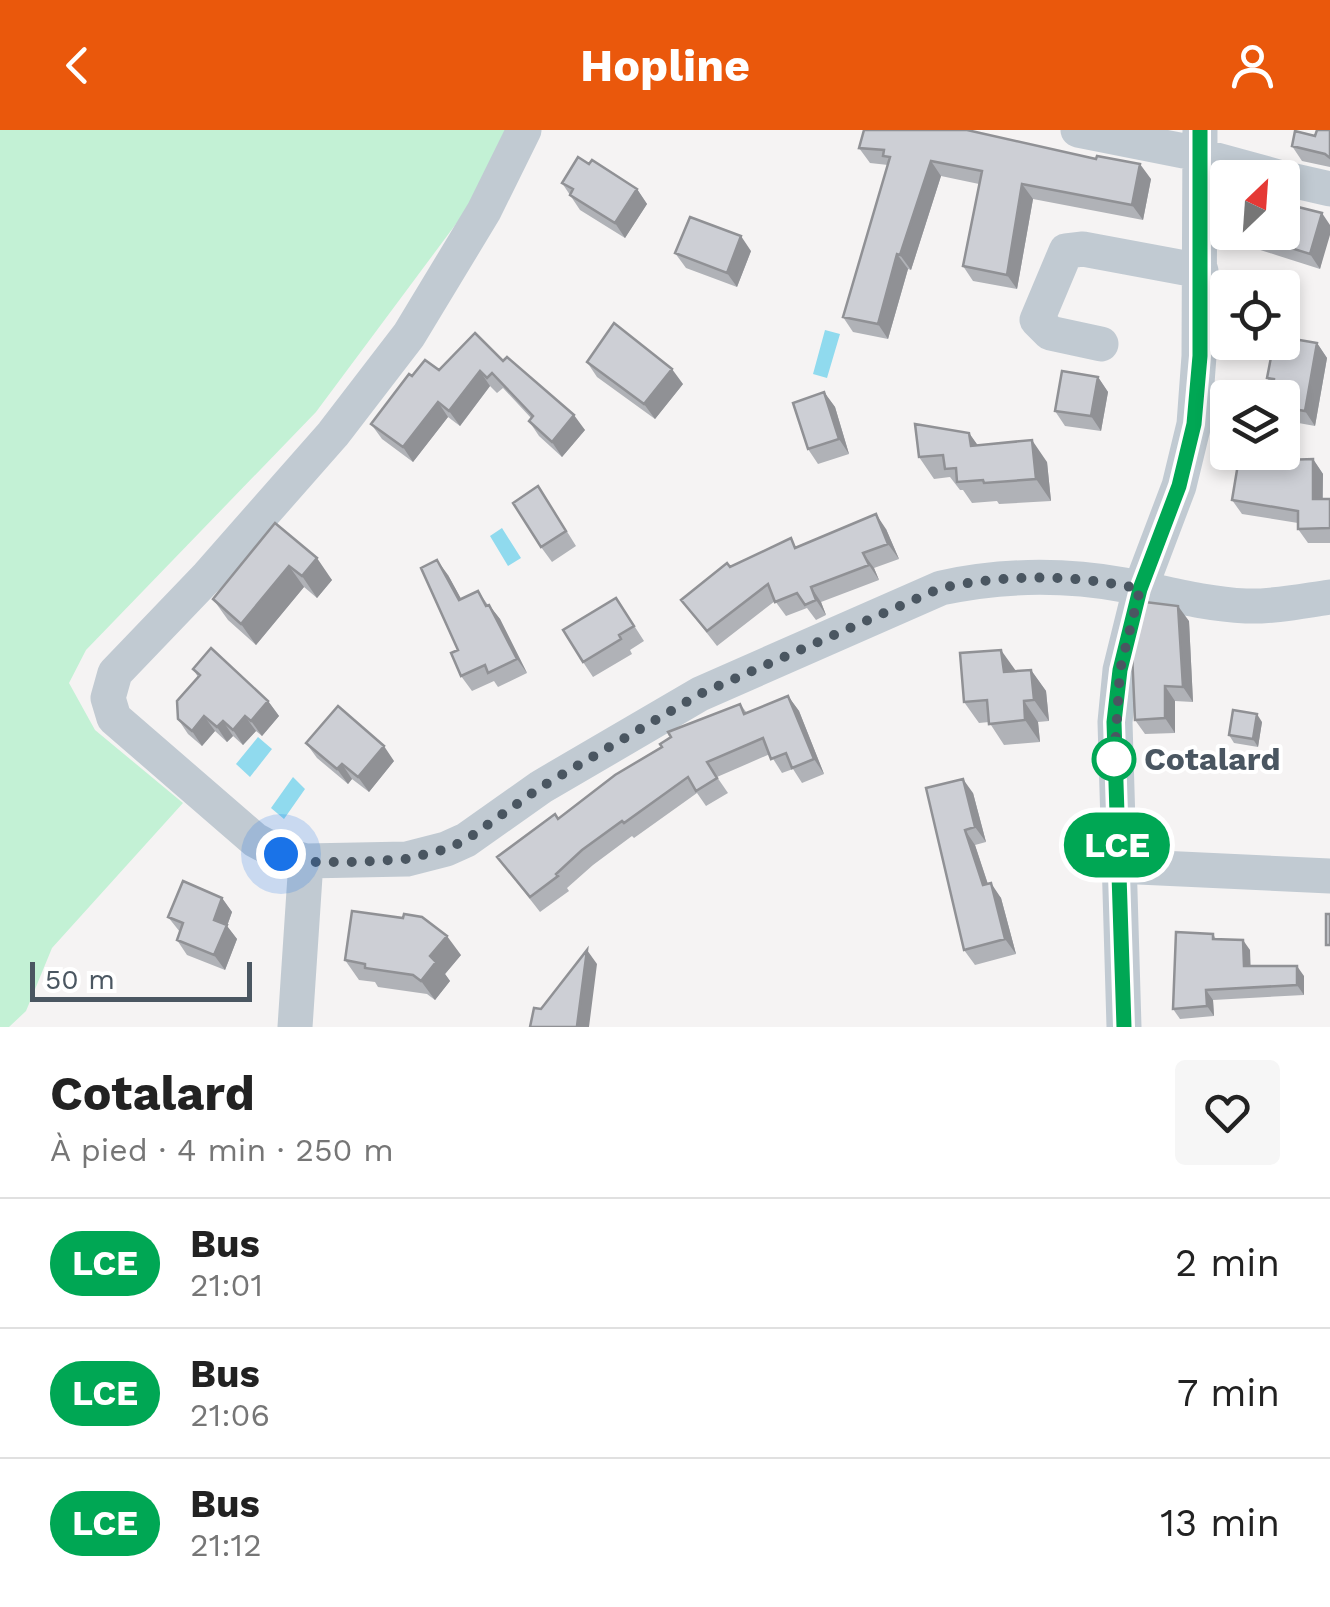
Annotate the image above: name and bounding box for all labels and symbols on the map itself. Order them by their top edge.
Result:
north arrow [1210,160,1300,250]
marker: Cotalard [1093,738,1135,780]
place label: Cotalard [1144,740,1281,778]
line badge: LCE [1060,812,1174,878]
your location [256,829,306,879]
scale bar [30,957,252,1001]

